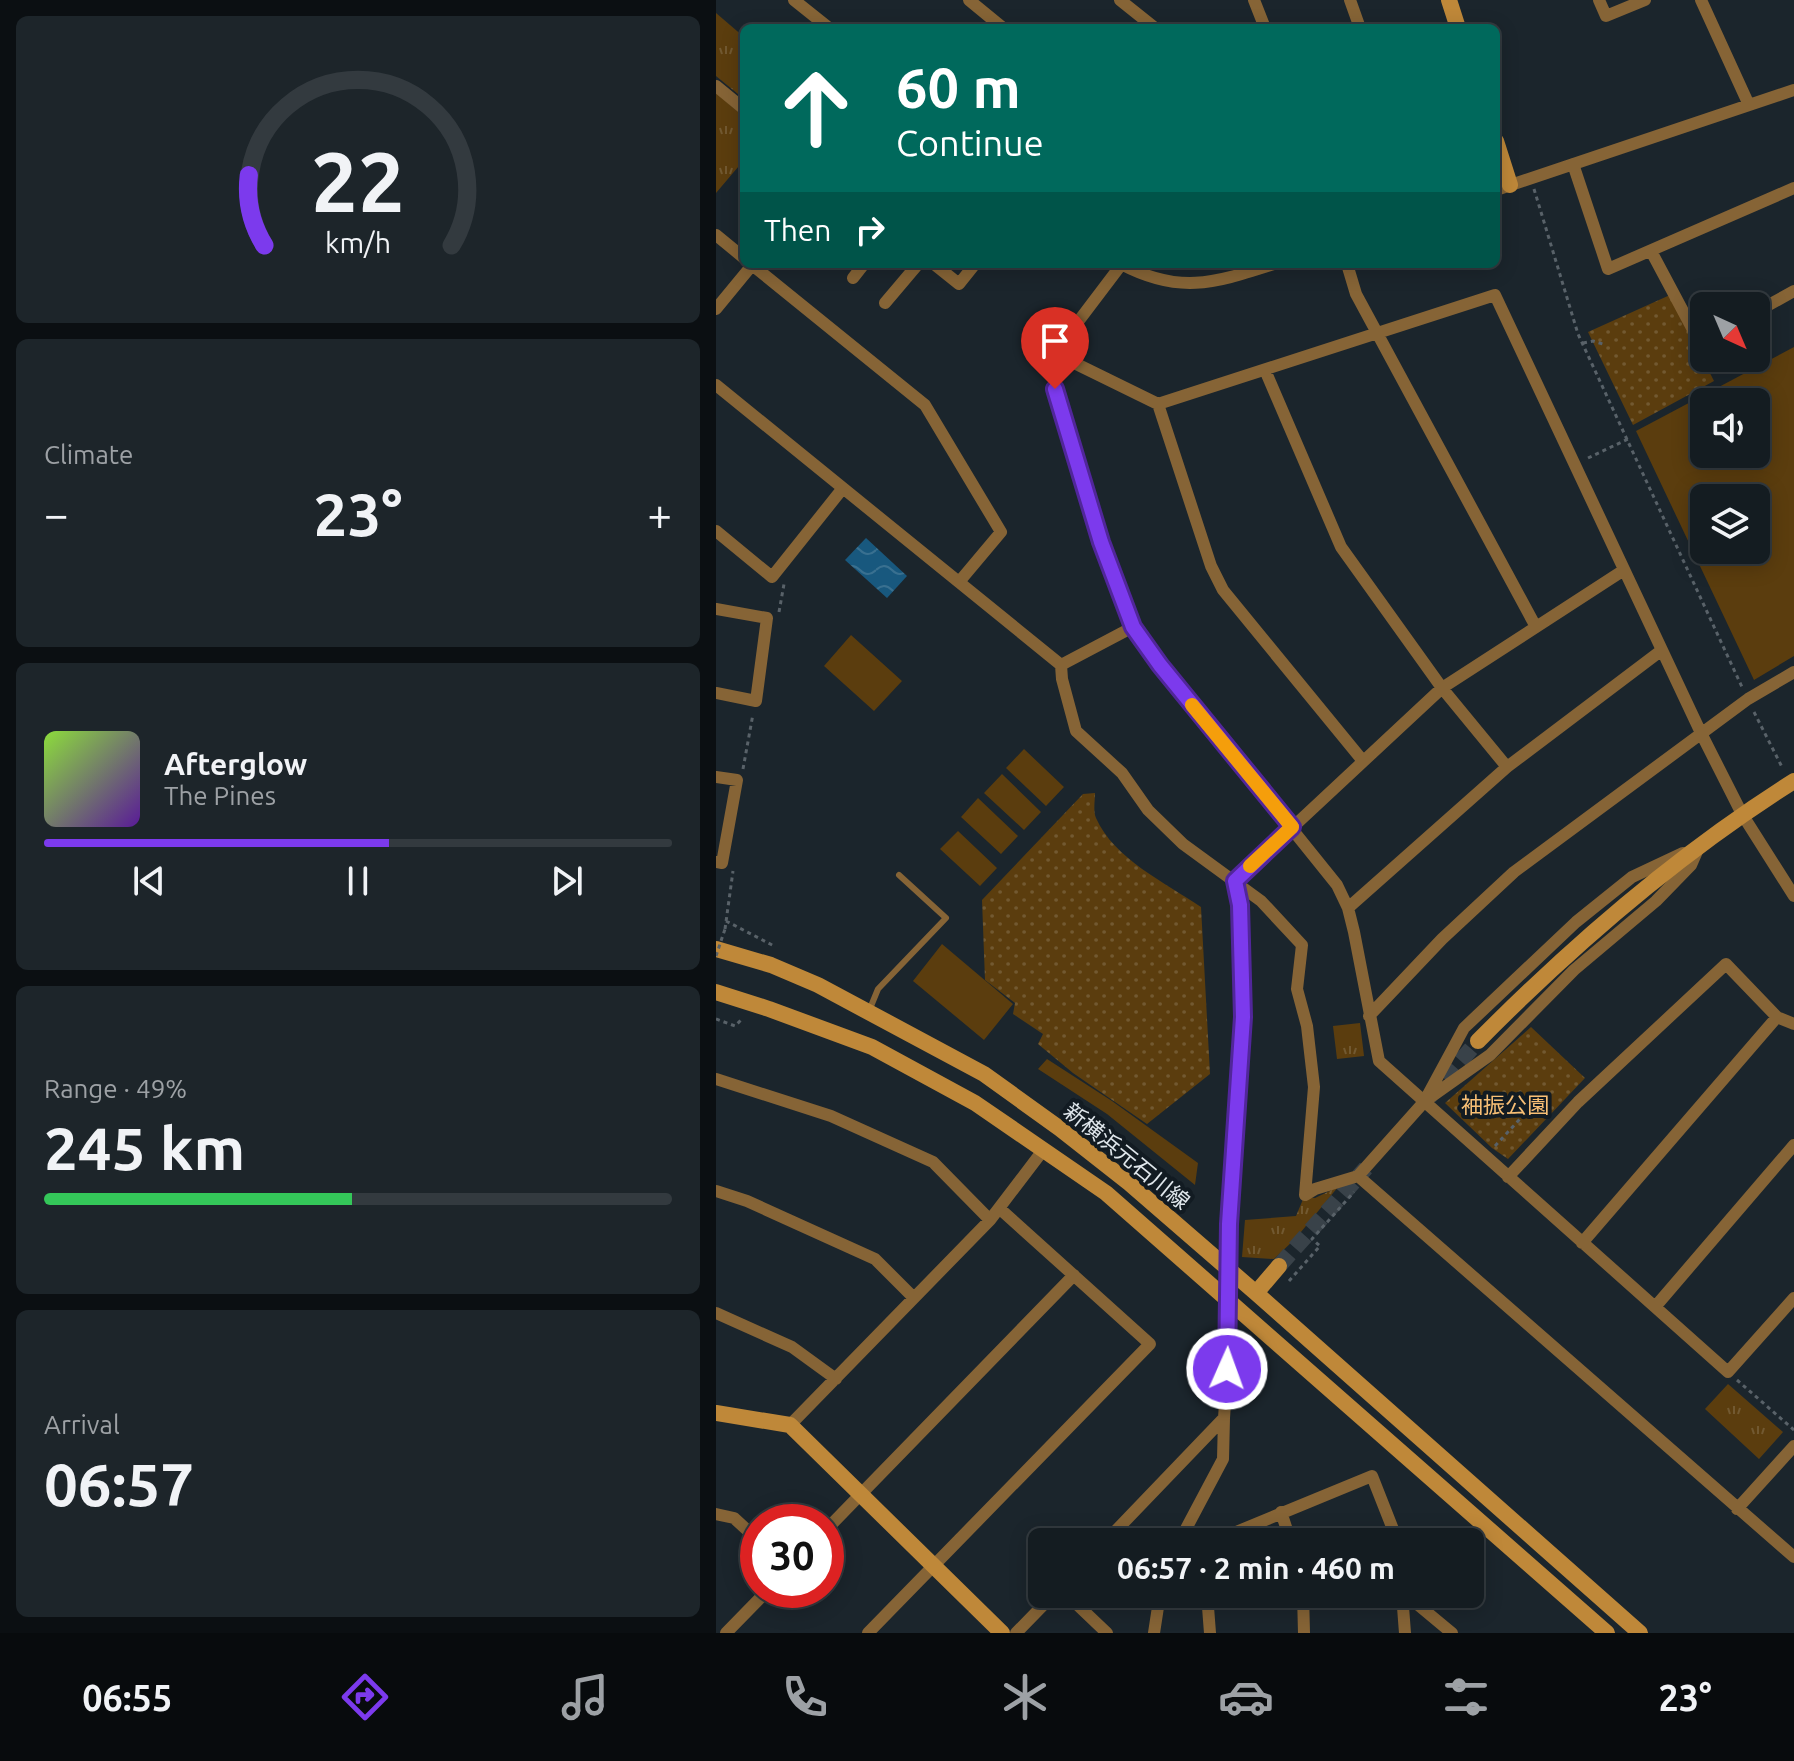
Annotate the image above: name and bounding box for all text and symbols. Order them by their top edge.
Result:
icon: ahead [764,56,868,160]
text: 60 m [896,56,1021,119]
text: Continue [896,122,1044,163]
text: 22 [311,133,405,227]
icon: right [848,208,892,252]
text: Then [764,213,832,247]
text: km/h [325,226,391,258]
north arrow [1690,292,1770,372]
map controls [1690,292,1770,564]
pin [1021,307,1089,389]
icon: arrive [1033,319,1077,363]
button: sound [1690,388,1770,468]
text: Climate [44,440,133,469]
text: 23° [314,480,402,547]
button: layers [1690,484,1770,564]
text: − [44,489,69,538]
text: + [647,489,672,538]
text: Afterglow [164,747,307,781]
text: The Pines [164,781,276,810]
icon: previous [127,859,171,903]
icon: pause [336,859,380,903]
icon: next [545,859,589,903]
text: Range · 49% [44,1074,187,1103]
park label: 袖振公園 [1461,1092,1549,1117]
street label: 新横浜元石川線 [1060,1097,1195,1214]
text: 245 km [44,1114,245,1181]
position arrow [1185,1327,1269,1411]
text: Arrival [44,1410,120,1439]
text: 06:57 [44,1450,194,1517]
speed limit sign: 30 [740,1504,844,1608]
text: 06:57 · 2 min · 460 m [1117,1551,1395,1585]
icon: directions [337,1669,393,1725]
icon: music [557,1669,613,1725]
icon: phone [777,1669,833,1725]
icon: climate [997,1669,1053,1725]
icon: car [1218,1669,1274,1725]
icon: filters [1438,1669,1494,1725]
text: 06:55 [82,1677,172,1718]
text: 23° [1658,1677,1712,1718]

